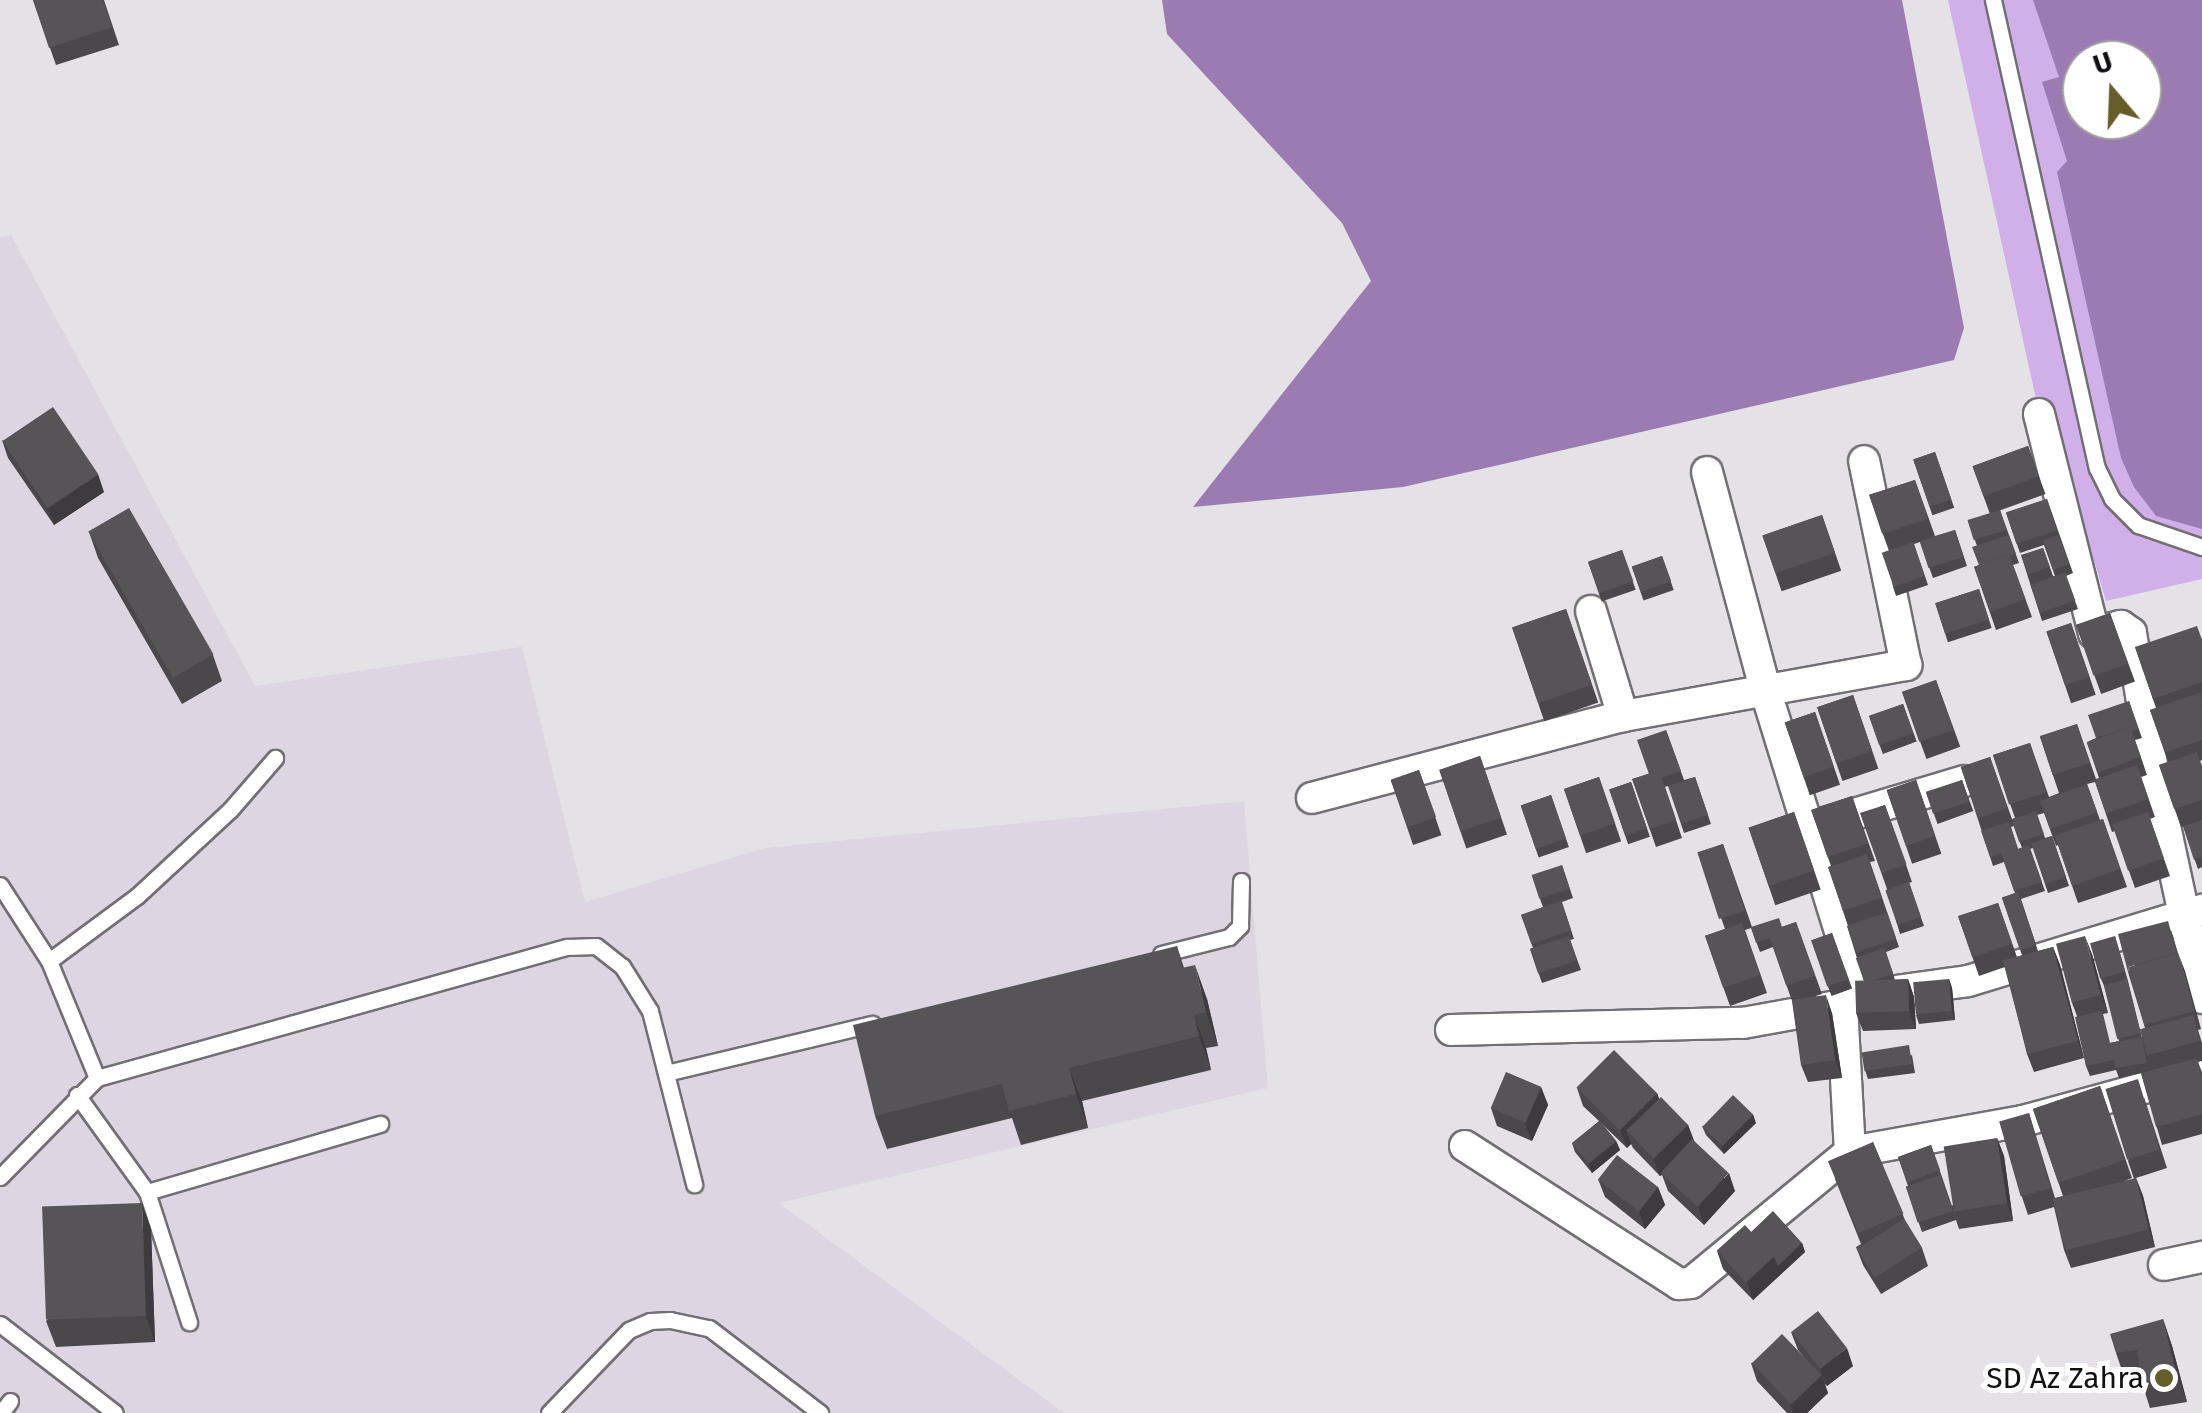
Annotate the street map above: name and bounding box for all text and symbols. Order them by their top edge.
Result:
north arrow [2062,40,2162,140]
text: U [2089,44,2117,82]
place label: SD Az Zahra [1986,1360,2144,1396]
marker: SD Az Zahra [2153,1367,2175,1389]

